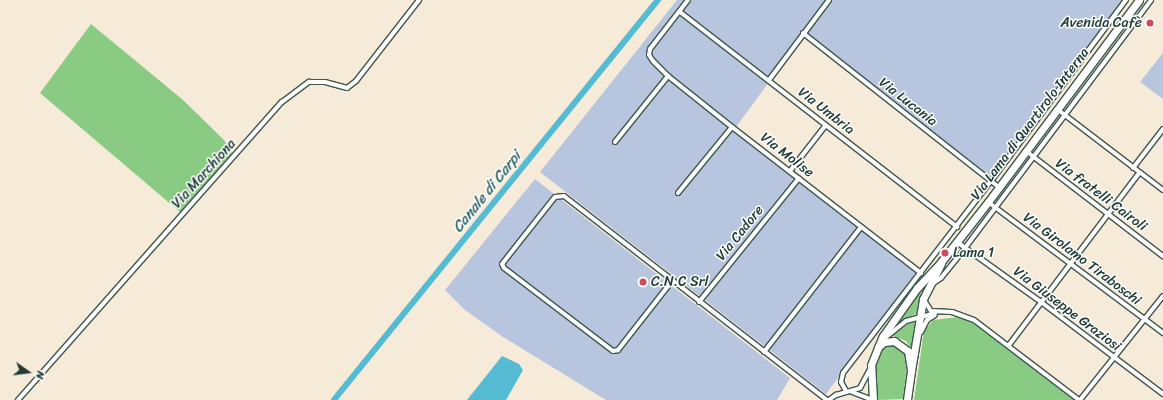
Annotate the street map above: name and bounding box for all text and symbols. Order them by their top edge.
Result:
place label: Avenida Cafè [1060,15,1142,31]
marker: Avenida Cafè [1145,18,1155,28]
street label: Via Lama di Quartirolo Interna [967,45,1093,203]
street label: Via Lucania [876,74,940,130]
street label: Via Umbria [794,84,858,138]
street label: Via Molise [757,129,817,181]
street label: Via Marchiona [169,136,239,212]
water label: Canale di Carpi [449,148,525,236]
street label: Via fratelli Cairoli [1052,155,1150,235]
street label: Via Cadore [713,202,767,264]
street label: Via Girolamo Tiraboschi [1020,209,1144,309]
place label: Lama 1 [953,245,994,261]
marker: Lama 1 [940,248,950,258]
street label: Via Giuseppe Graziosi [1010,263,1124,355]
place label: C.N.C Srl [651,274,709,290]
marker: C.N.C Srl [638,277,648,287]
north arrow [8,352,48,392]
text: N [30,369,50,381]

